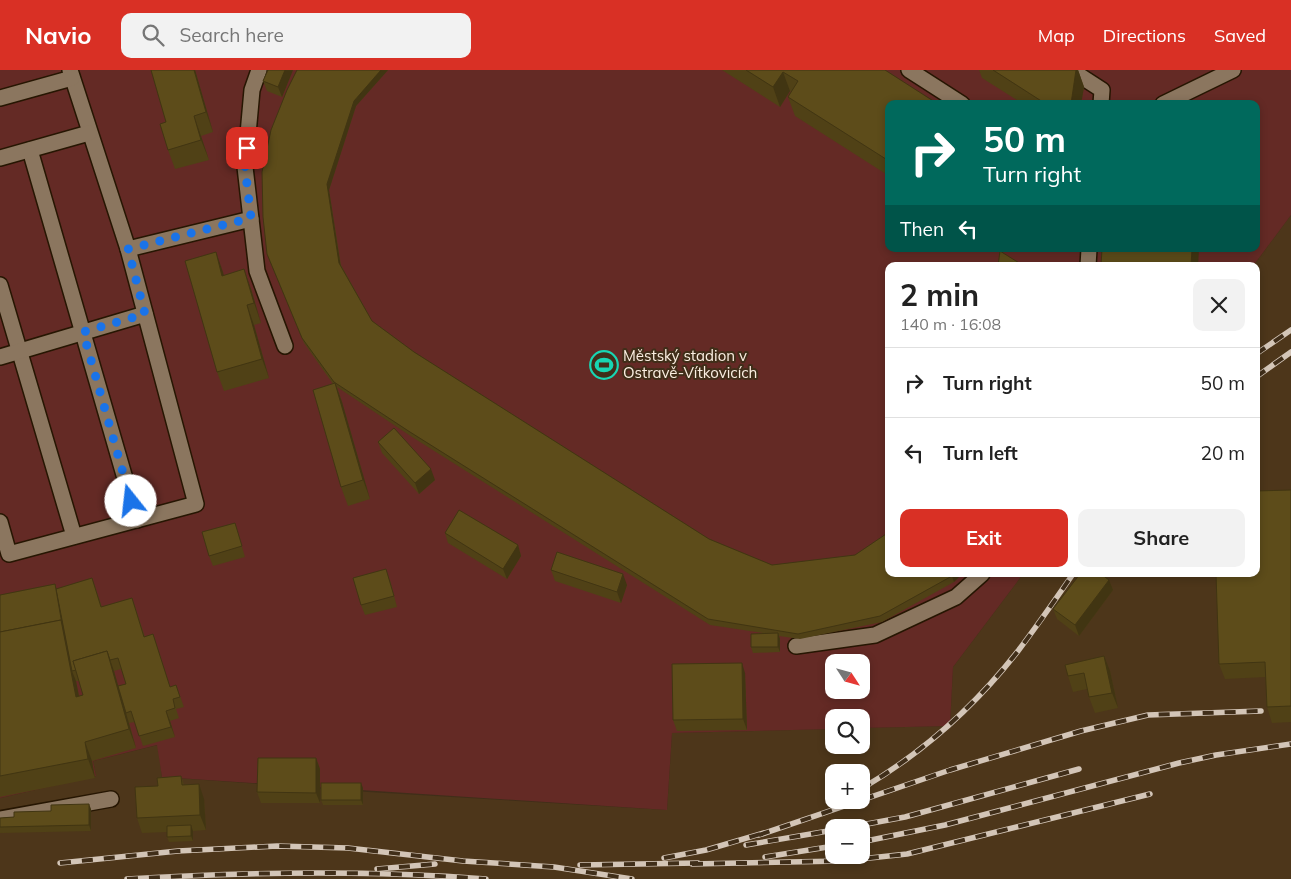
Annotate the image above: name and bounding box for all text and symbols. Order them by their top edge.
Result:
search box [121,13,471,58]
text: Navio [25,20,91,50]
icon: search [139,21,167,49]
text: Search here [179,23,284,47]
text: Map [1038,24,1075,47]
text: Directions [1103,24,1186,47]
text: Saved [1214,24,1266,47]
text: 50 m [983,117,1066,161]
icon: right [900,120,965,185]
pin [226,127,268,169]
icon: arrive [233,134,261,162]
text: Turn right [983,160,1081,188]
icon: left [954,215,982,243]
text: Then [900,217,944,241]
text: 2 min [900,276,979,314]
button: close [1193,279,1245,331]
text: 140 m · 16:08 [900,314,1001,334]
place label: Městský stadion v Ostravě-Vítkovicích [623,346,757,382]
sports icon: Městský stadion v Ostravě-Vítkovicích [589,350,619,380]
icon: right [900,369,928,397]
text: Turn right [943,371,1032,395]
text: 50 m [1201,371,1245,395]
icon: left [900,439,928,467]
text: Turn left [943,441,1018,465]
text: 20 m [1201,441,1245,465]
position arrow [104,474,156,526]
button: Exit [900,509,1068,567]
button: Share [1078,509,1245,567]
north arrow [825,654,870,699]
map controls [825,654,870,864]
button: search [825,709,870,754]
button: + [825,764,870,809]
button: − [825,819,870,864]

